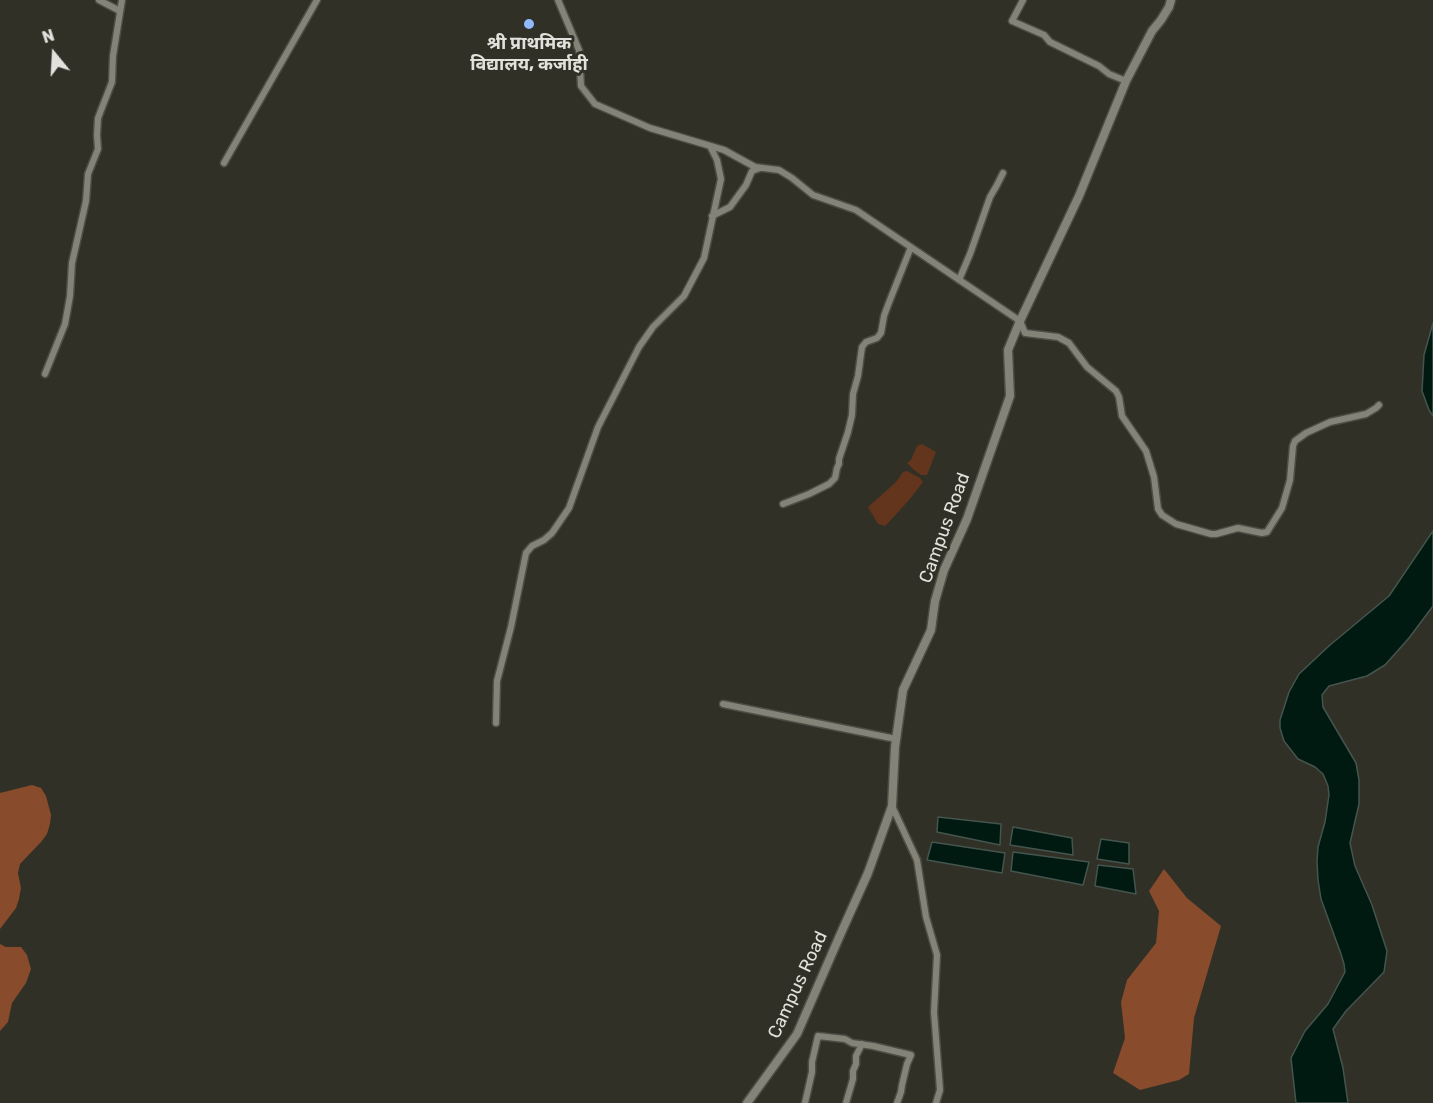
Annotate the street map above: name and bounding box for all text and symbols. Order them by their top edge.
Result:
marker: श्री प्राथमिक विद्यालय, कर्जाही [522,17,536,31]
north arrow [24,24,84,84]
text: N [40,26,57,47]
place label: श्री प्राथमिक विद्यालय, कर्जाही [470,33,588,76]
street label: Campus Road [915,470,975,586]
street label: Campus Road [764,928,832,1042]

